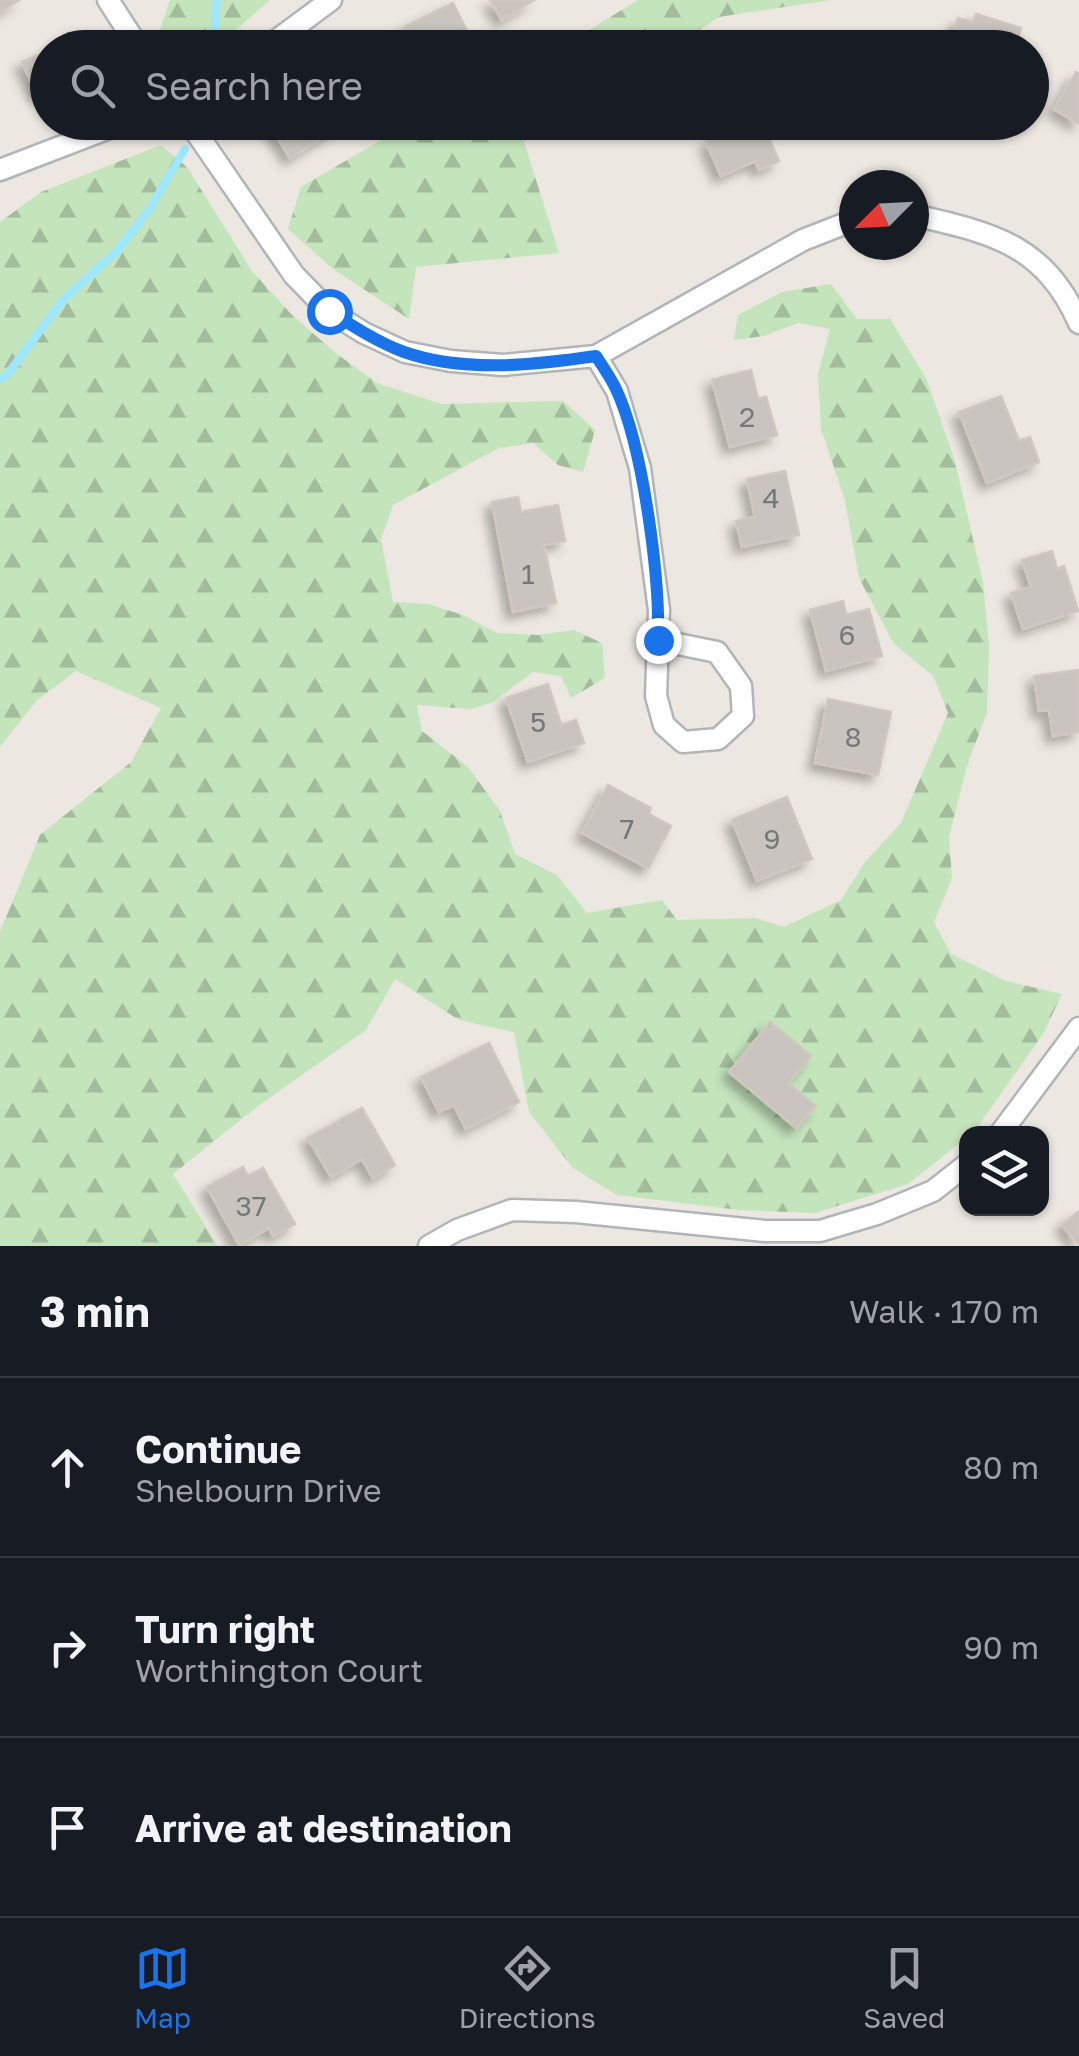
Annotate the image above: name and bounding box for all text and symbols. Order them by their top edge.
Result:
search box [30,30,1049,140]
icon: search [65,58,120,113]
text: Search here [145,63,363,108]
north arrow [839,170,929,260]
route start [307,289,353,335]
house number: 2 [739,400,755,433]
house number: 4 [762,481,780,514]
house number: 1 [521,557,535,590]
route end [636,618,682,664]
house number: 6 [839,618,855,651]
house number: 5 [530,705,546,738]
house number: 8 [844,720,862,753]
house number: 7 [620,812,634,845]
house number: 9 [764,822,780,855]
map controls [959,1126,1049,1216]
button: layers [959,1126,1049,1216]
house number: 37 [235,1189,267,1222]
text: 3 min [40,1286,150,1336]
text: Walk · 170 m [849,1292,1039,1330]
text: Continue [135,1426,301,1471]
icon: ahead [40,1440,95,1495]
text: 80 m [963,1448,1039,1486]
text: Shelbourn Drive [135,1471,382,1509]
text: Turn right [135,1606,315,1651]
icon: right [40,1620,95,1675]
text: 90 m [963,1628,1039,1666]
text: Worthington Court [135,1651,423,1689]
icon: arrive [40,1800,95,1855]
text: Arrive at destination [135,1805,512,1850]
tab: Map [134,1941,191,2034]
tab: Directions [459,1941,596,2034]
tab: Saved [863,1941,945,2034]

